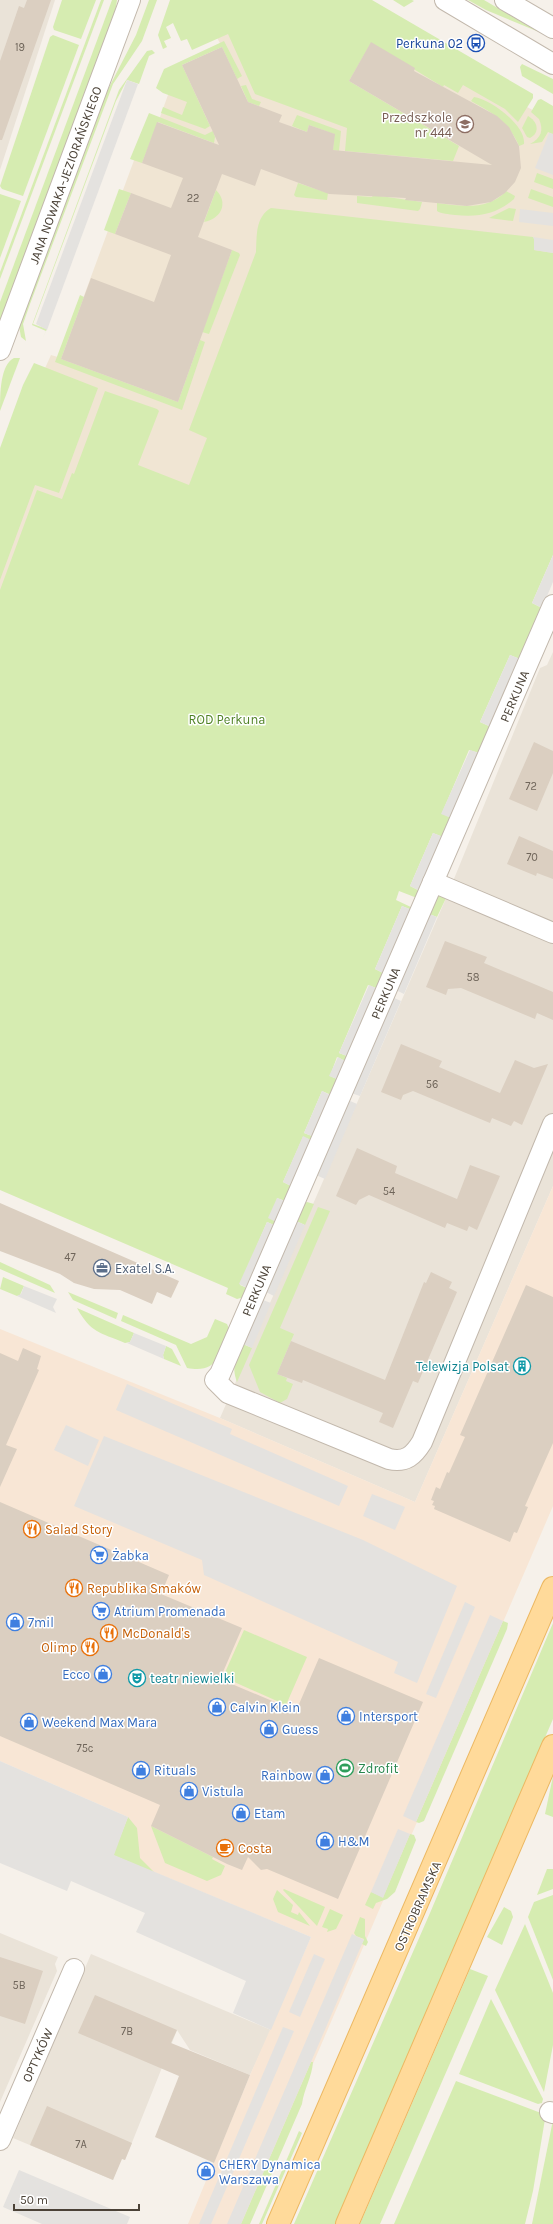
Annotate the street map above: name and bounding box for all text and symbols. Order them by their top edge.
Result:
bus stop icon: Perkuna 02 [466,33,486,53]
place label: Perkuna 02 [396,36,463,51]
house number: 19 [15,41,25,54]
street label: JANA NOWAKA-JEZIORAŃSKIEGO [24,84,105,266]
place label: Przedszkole nr 444 [382,110,452,140]
school or university icon: Przedszkole nr 444 [455,114,475,134]
house number: 22 [187,192,199,205]
street label: PERKUNA [497,667,532,725]
park label: ROD Perkuna [189,712,265,727]
house number: 72 [525,780,537,793]
house number: 70 [526,851,538,864]
street label: PERKUNA [368,964,403,1022]
house number: 58 [467,971,480,984]
house number: 56 [426,1078,438,1091]
house number: 54 [383,1185,395,1198]
house number: 47 [64,1251,76,1264]
office icon: Exatel S.A. [92,1258,112,1278]
place label: Exatel S.A. [115,1261,174,1276]
street label: PERKUNA [239,1261,274,1319]
building icon: Telewizja Polsat [512,1356,532,1376]
place label: Telewizja Polsat [416,1359,509,1374]
restaurant icon: Salad Story [22,1519,42,1539]
place label: Salad Story [45,1522,112,1537]
supermarket icon: Żabka [89,1545,109,1565]
place label: Żabka [112,1548,149,1563]
restaurant icon: Republika Smaków [64,1578,84,1598]
place label: Republika Smaków [87,1581,202,1596]
supermarket icon: Atrium Promenada [91,1601,111,1621]
place label: Atrium Promenada [114,1604,226,1619]
shop icon: 7mil [5,1612,25,1632]
place label: 7mil [28,1615,54,1630]
restaurant icon: McDonald's [99,1623,119,1643]
place label: McDonald's [122,1626,191,1641]
restaurant icon: Olimp [80,1637,100,1657]
place label: Olimp [41,1640,77,1655]
shop icon: Ecco [93,1664,113,1684]
place label: Ecco [62,1667,90,1682]
theatre icon: teatr niewielki [127,1668,147,1688]
place label: teatr niewielki [150,1671,235,1686]
shop icon: Calvin Klein [207,1697,227,1717]
place label: Calvin Klein [230,1700,300,1715]
shop icon: Intersport [336,1706,356,1726]
place label: Intersport [359,1709,418,1724]
shop icon: Weekend Max Mara [19,1712,39,1732]
place label: Weekend Max Mara [42,1715,157,1730]
shop icon: Guess [259,1719,279,1739]
place label: Guess [282,1722,319,1737]
house number: 75c [76,1742,94,1755]
sports icon: Zdrofit [335,1758,355,1778]
shop icon: Rituals [131,1760,151,1780]
place label: Zdrofit [358,1761,399,1776]
place label: Rituals [154,1763,196,1778]
shop icon: Rainbow [315,1765,335,1785]
place label: Rainbow [261,1768,313,1783]
shop icon: Vistula [179,1781,199,1801]
place label: Vistula [202,1784,244,1799]
shop icon: Etam [231,1803,251,1823]
place label: Etam [254,1806,286,1821]
shop icon: H&M [315,1831,335,1851]
place label: H&M [338,1834,370,1849]
cafe icon: Costa [215,1838,235,1858]
place label: Costa [238,1841,272,1856]
street label: OSTROBRAMSKA [391,1858,444,1953]
house number: 5B [12,1979,26,1992]
street label: OPTYKÓW [18,2025,56,2084]
house number: 7B [121,2025,133,2038]
house number: 7A [75,2138,87,2151]
place label: CHERY Dynamica Warszawa [219,2157,321,2187]
shop icon: CHERY Dynamica Warszawa [196,2161,216,2181]
scale bar [14,2186,139,2212]
text: 50 m [20,2193,48,2207]

